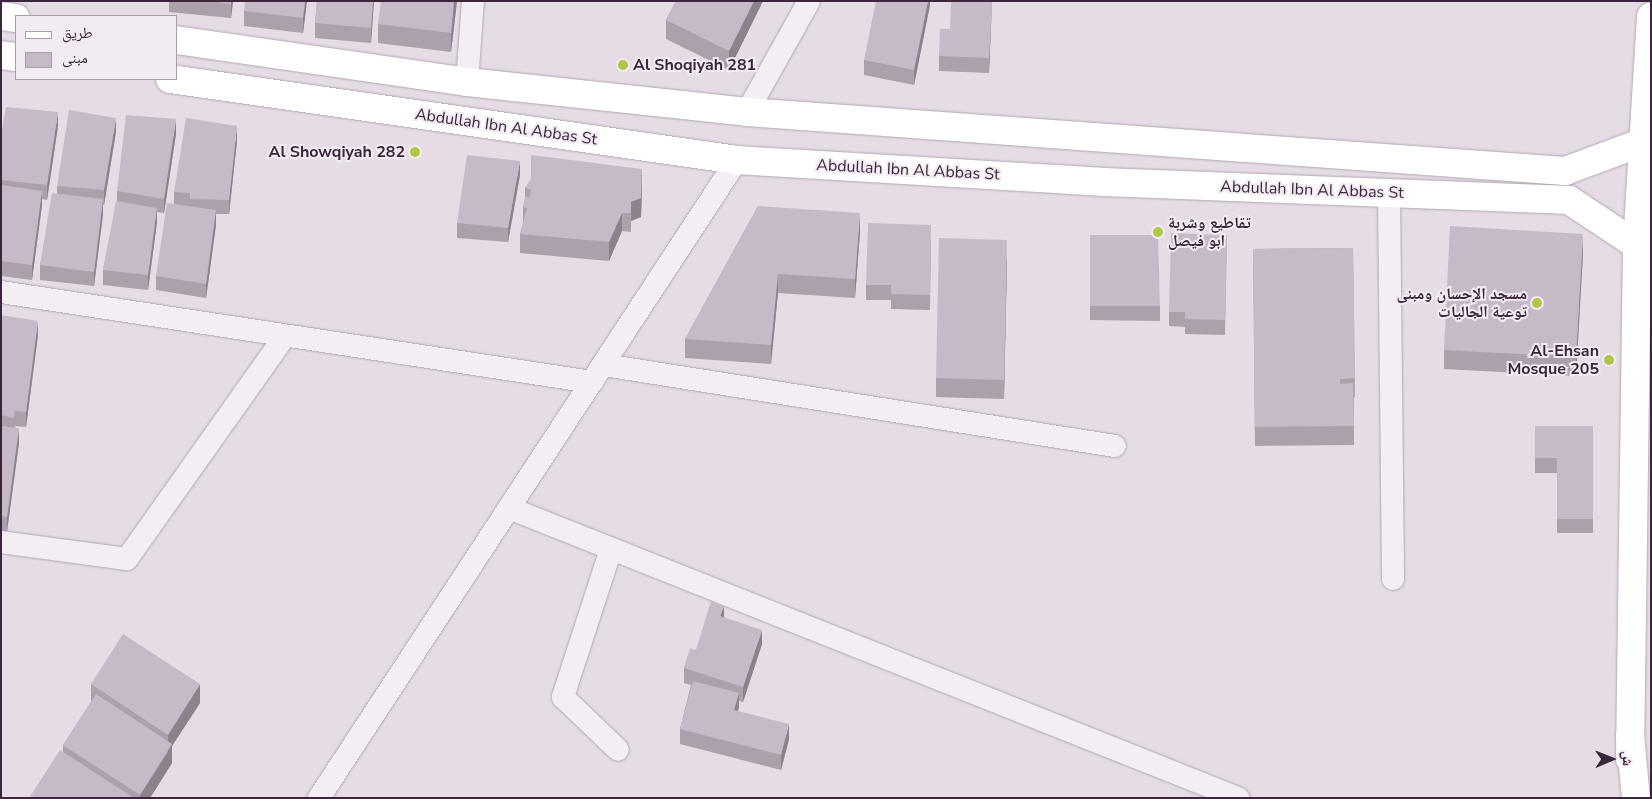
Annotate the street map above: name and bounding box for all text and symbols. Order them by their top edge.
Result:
legend [15,15,178,80]
text: طريق [62,23,93,43]
text: مبنى [62,48,88,68]
place label: Al Shoqiyah 281 [633,55,756,75]
marker: Al Shoqiyah 281 [617,59,629,71]
street label: Abdullah Ibn Al Abbas St [414,105,598,149]
place label: Al Showqiyah 282 [269,142,405,162]
marker: Al Showqiyah 282 [409,146,421,158]
street label: Abdullah Ibn Al Abbas St [816,156,1000,184]
street label: Abdullah Ibn Al Abbas St [1220,177,1404,203]
place label: تقاطيع وشربة ابو فيصل [1168,213,1251,251]
marker: تقاطيع وشربة ابو فيصل [1152,226,1164,238]
place label: مسجد الإحسان ومبنى توعية الجاليات [1396,284,1527,322]
marker: مسجد الإحسان ومبنى توعية الجاليات [1531,297,1543,309]
place label: Al-Ehsan Mosque 205 [1507,341,1599,379]
marker: Al-Ehsan Mosque 205 [1603,354,1615,366]
north arrow [1587,734,1637,784]
text: ش [1618,751,1637,766]

